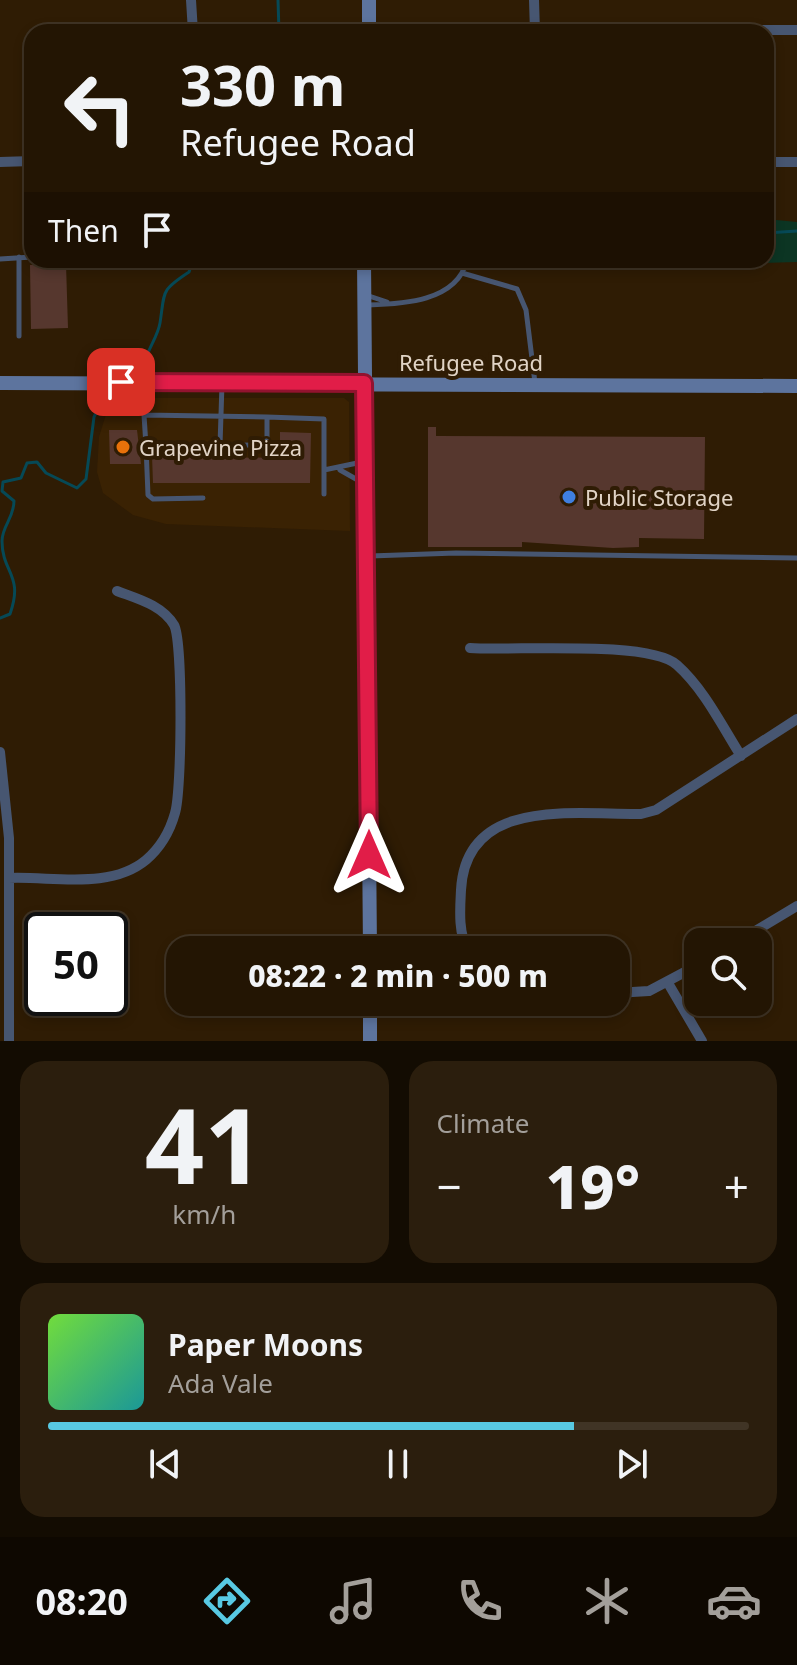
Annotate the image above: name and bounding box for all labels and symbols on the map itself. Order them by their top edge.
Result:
street label: Refugee Road [399,347,543,377]
pin [87,348,155,416]
place label: Grapevine Pizza [139,432,302,462]
marker: Grapevine Pizza [114,438,132,456]
place label: Public Storage [585,482,733,512]
marker: Public Storage [560,488,578,506]
position arrow [327,813,411,897]
speed limit sign: 50 [24,912,128,1016]

